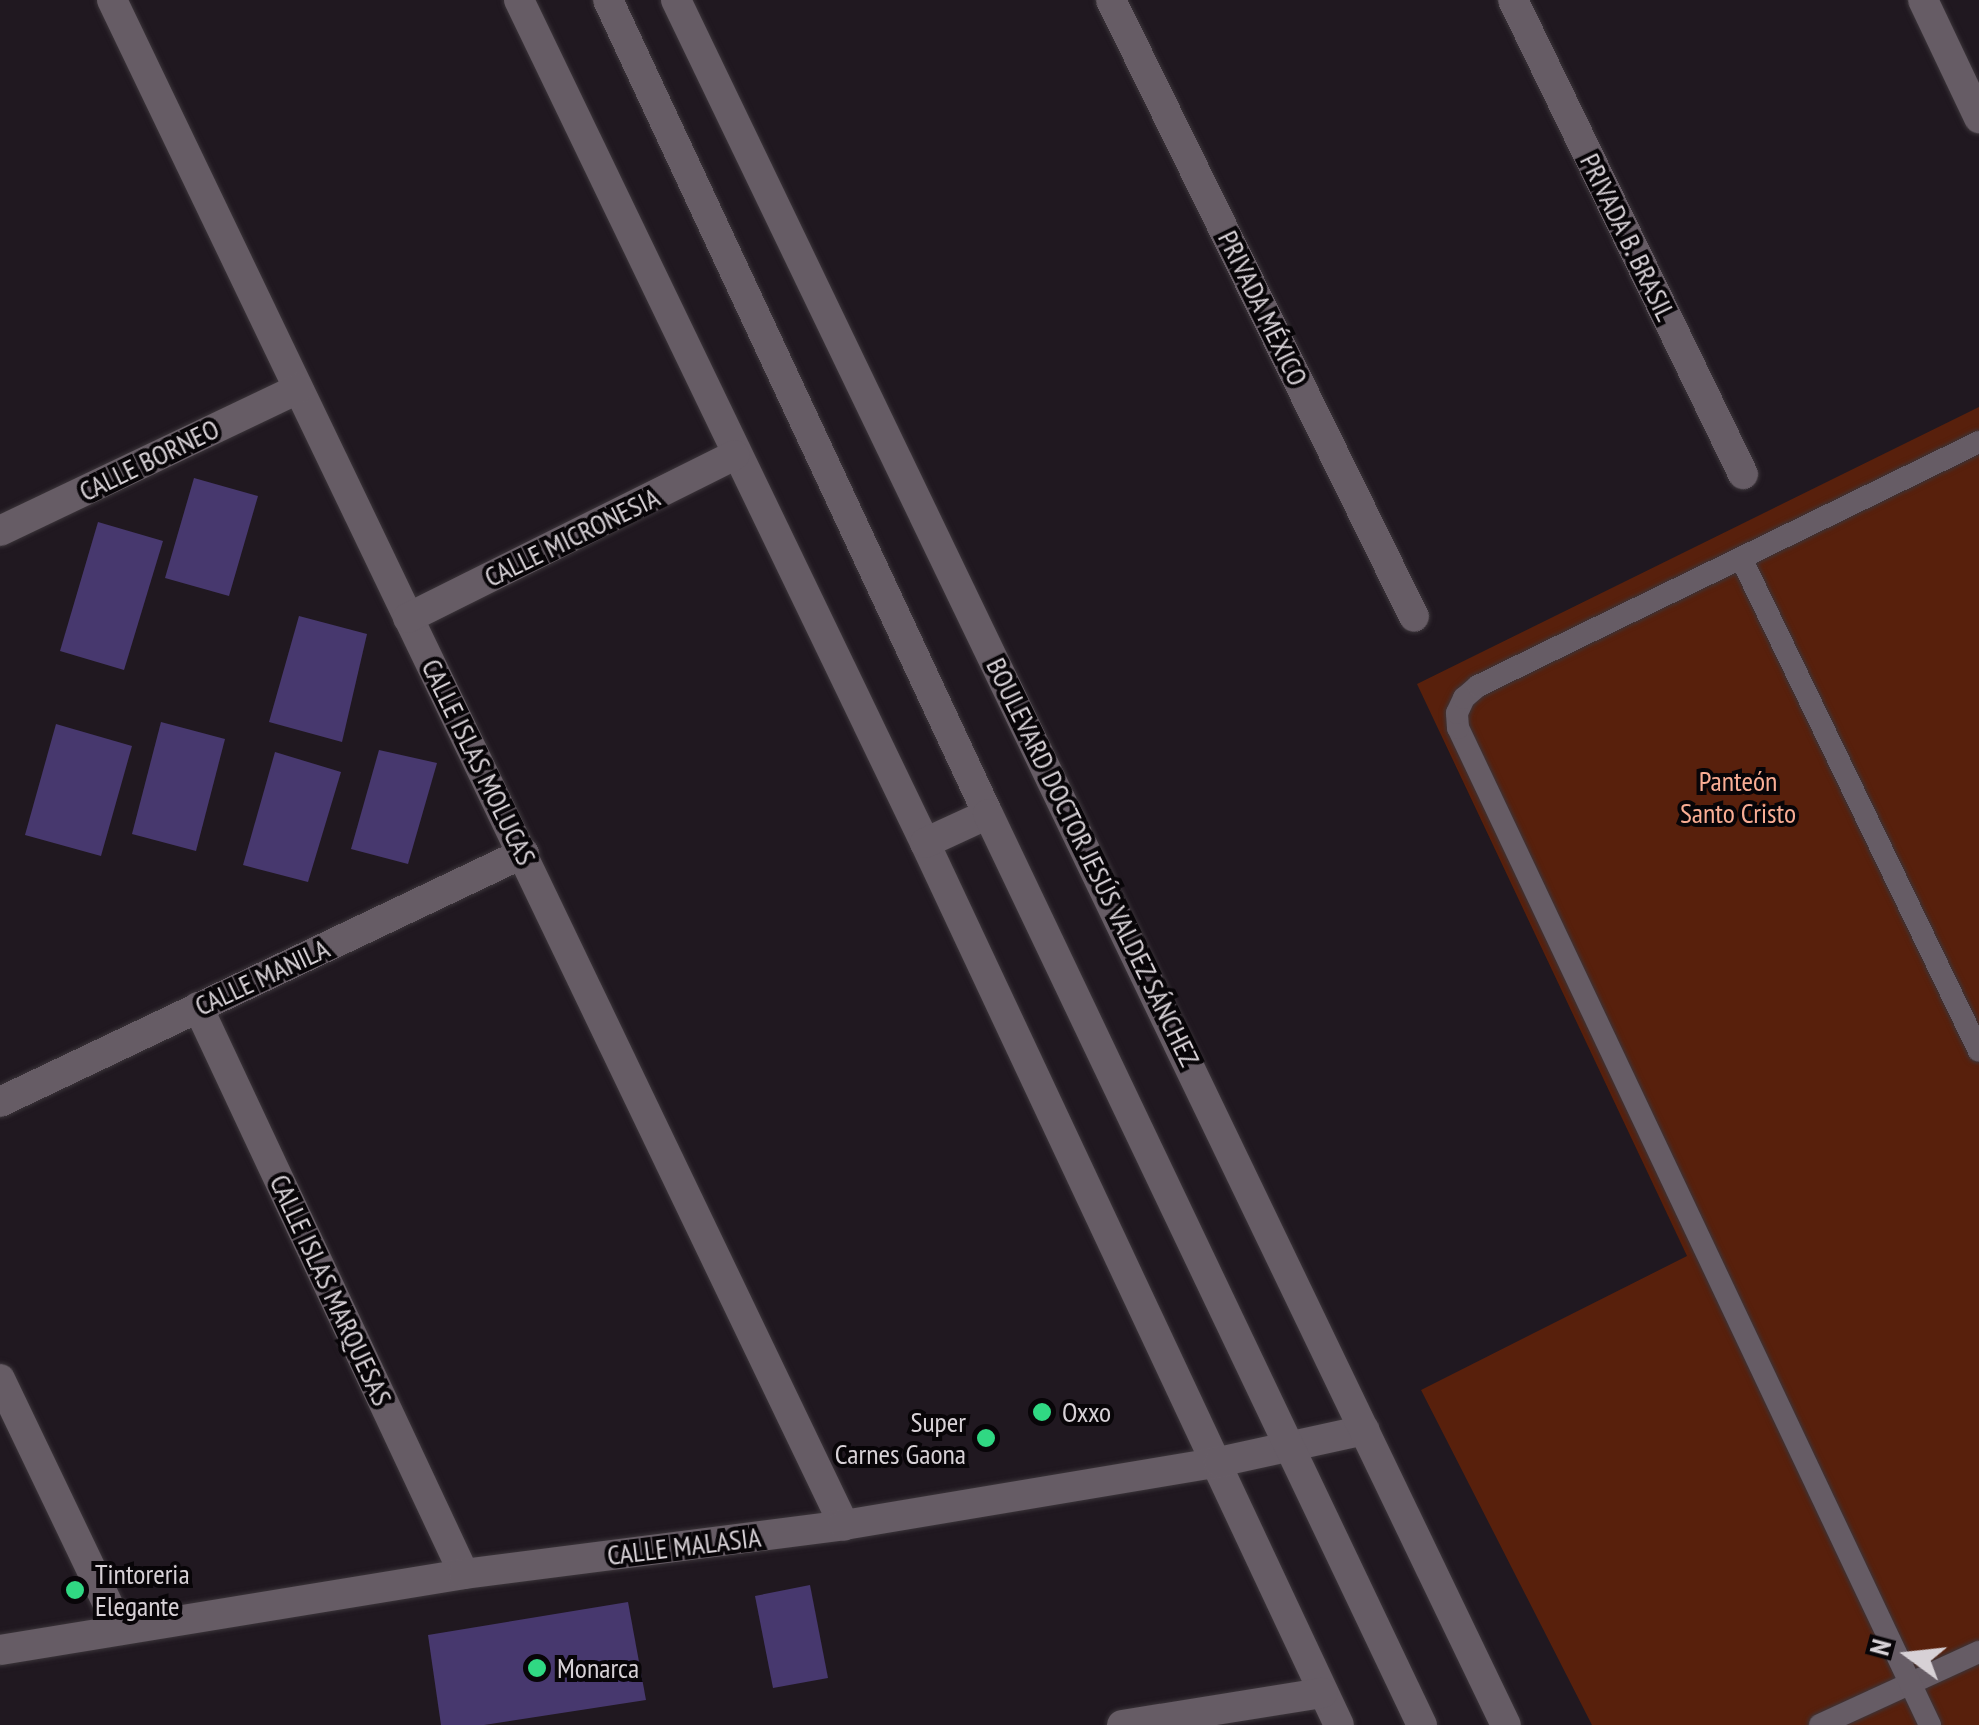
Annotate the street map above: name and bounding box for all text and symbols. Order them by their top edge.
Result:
street label: PRIVADA B. BRASIL [1572,147,1684,327]
street label: PRIVADA MÉXICO [1211,225,1315,391]
street label: CALLE BORNEO [74,412,224,508]
street label: CALLE MICRONESIA [479,480,665,594]
street label: BOULEVARD DOCTOR JESÚS VALDEZ SÁNCHEZ [979,652,1207,1072]
street label: CALLE ISLAS MOLUCAS [415,654,543,870]
park label: Panteón Santo Cristo [1680,764,1796,830]
street label: CALLE MANILA [190,931,334,1023]
street label: CALLE ISLAS MARQUESAS [263,1169,399,1411]
place label: Oxxo [1062,1395,1111,1429]
marker: Oxxo [1031,1401,1053,1423]
place label: Super Carnes Gaona [835,1405,966,1471]
marker: Super Carnes Gaona [975,1427,997,1449]
street label: CALLE MALASIA [605,1520,763,1572]
place label: Tintoreria Elegante [95,1557,190,1623]
marker: Tintoreria Elegante [64,1579,86,1601]
north arrow [1859,1605,1959,1705]
text: N [1860,1635,1899,1659]
place label: Monarca [557,1651,639,1685]
marker: Monarca [526,1657,548,1679]

